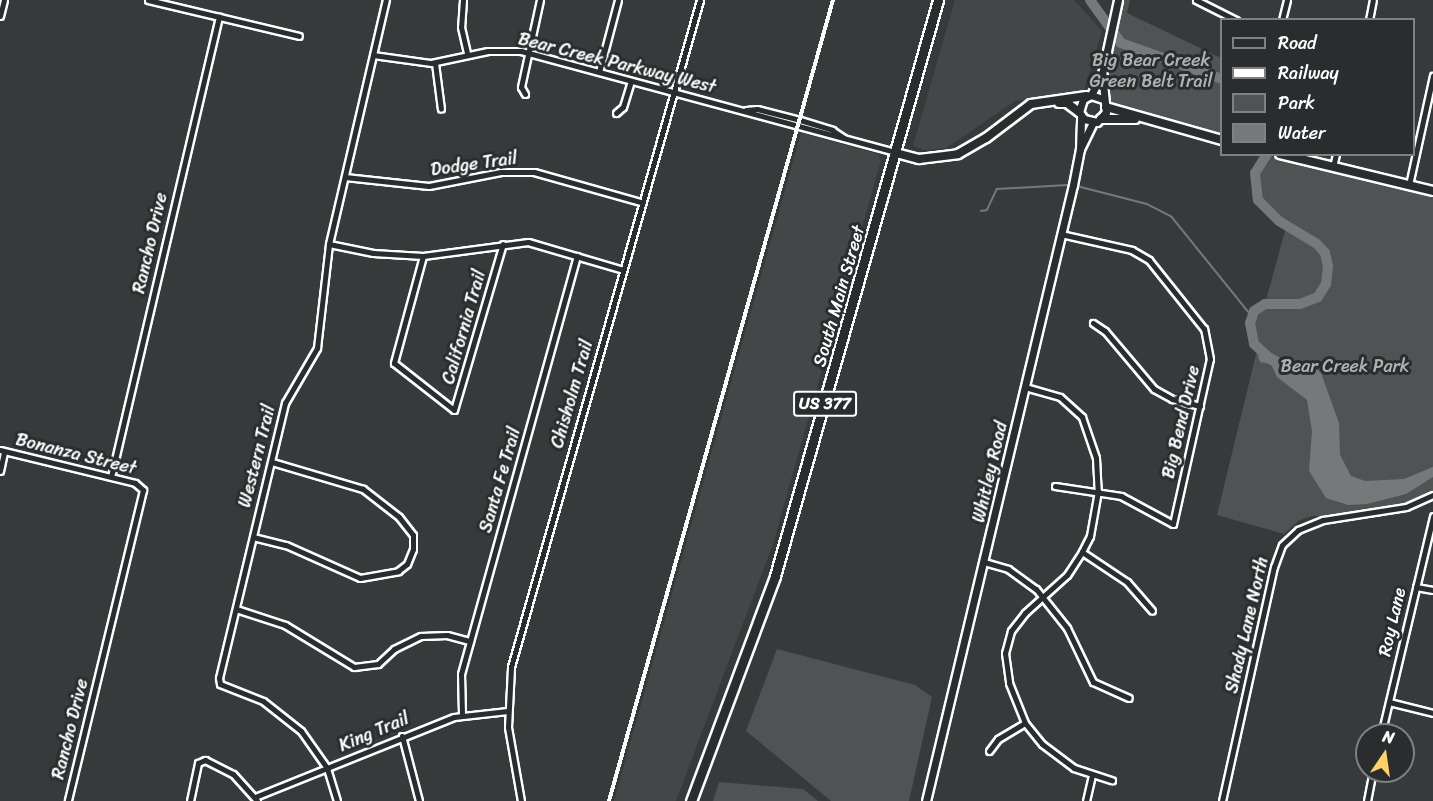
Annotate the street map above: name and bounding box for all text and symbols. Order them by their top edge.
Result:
legend [1220,18,1415,156]
text: Road [1278,27,1317,59]
street label: Bear Creek Parkway West [515,28,719,98]
park label: Big Bear Creek Green Belt Trail [1089,50,1213,92]
text: Railway [1278,57,1339,89]
text: Park [1278,87,1315,119]
text: Water [1278,117,1325,149]
street label: Dodge Trail [429,147,519,181]
street label: Rancho Drive [128,191,172,295]
street label: South Main Street [808,222,870,370]
street label: California Trail [437,267,491,387]
street label: Chisholm Trail [546,338,598,450]
park label: Bear Creek Park [1280,355,1410,377]
street label: Big Bend Drive [1158,363,1204,481]
road number: US 377 [792,391,858,417]
street label: Western Trail [234,402,280,510]
street label: Whitley Road [968,419,1012,525]
street label: Santa Fe Trail [474,424,526,536]
street label: Bonanza Street [13,429,139,479]
street label: Shady Lane North [1221,554,1273,696]
street label: Roy Lane [1374,585,1410,659]
street label: Rancho Drive [47,677,93,781]
street label: King Trail [336,708,412,756]
text: N [1380,722,1397,752]
north arrow [1355,723,1415,783]

